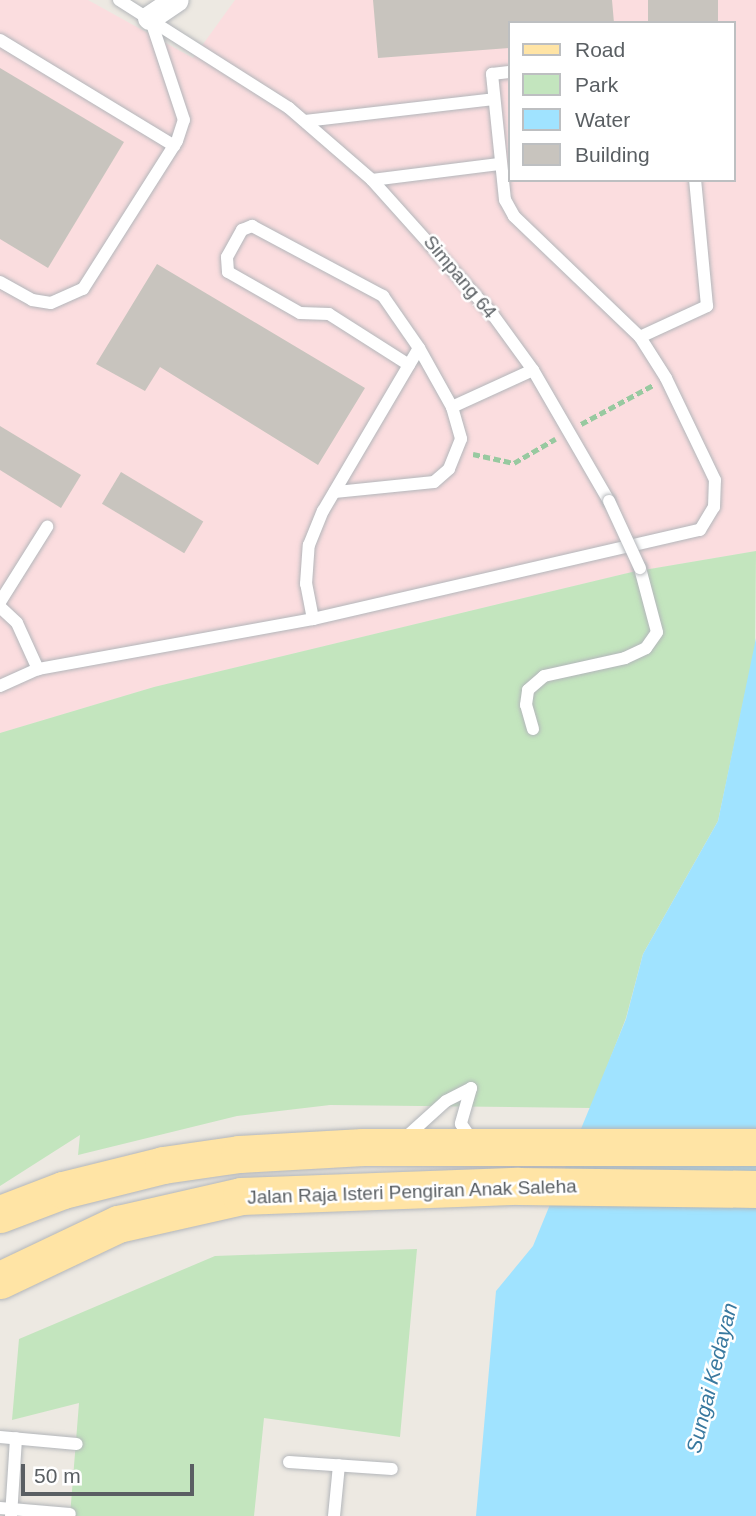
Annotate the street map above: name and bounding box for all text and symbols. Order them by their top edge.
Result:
legend [508,21,735,182]
text: Road [575,38,625,61]
text: Park [575,73,618,96]
text: Water [575,108,630,131]
text: Building [575,143,650,166]
street label: Simpang 64 [419,231,501,323]
street label: Jalan Raja Isteri Pengiran Anak Saleha [246,1175,578,1209]
water label: Sungai Kedayan [681,1300,743,1456]
scale bar [24,1450,198,1494]
text: 50 m [34,1464,81,1487]

